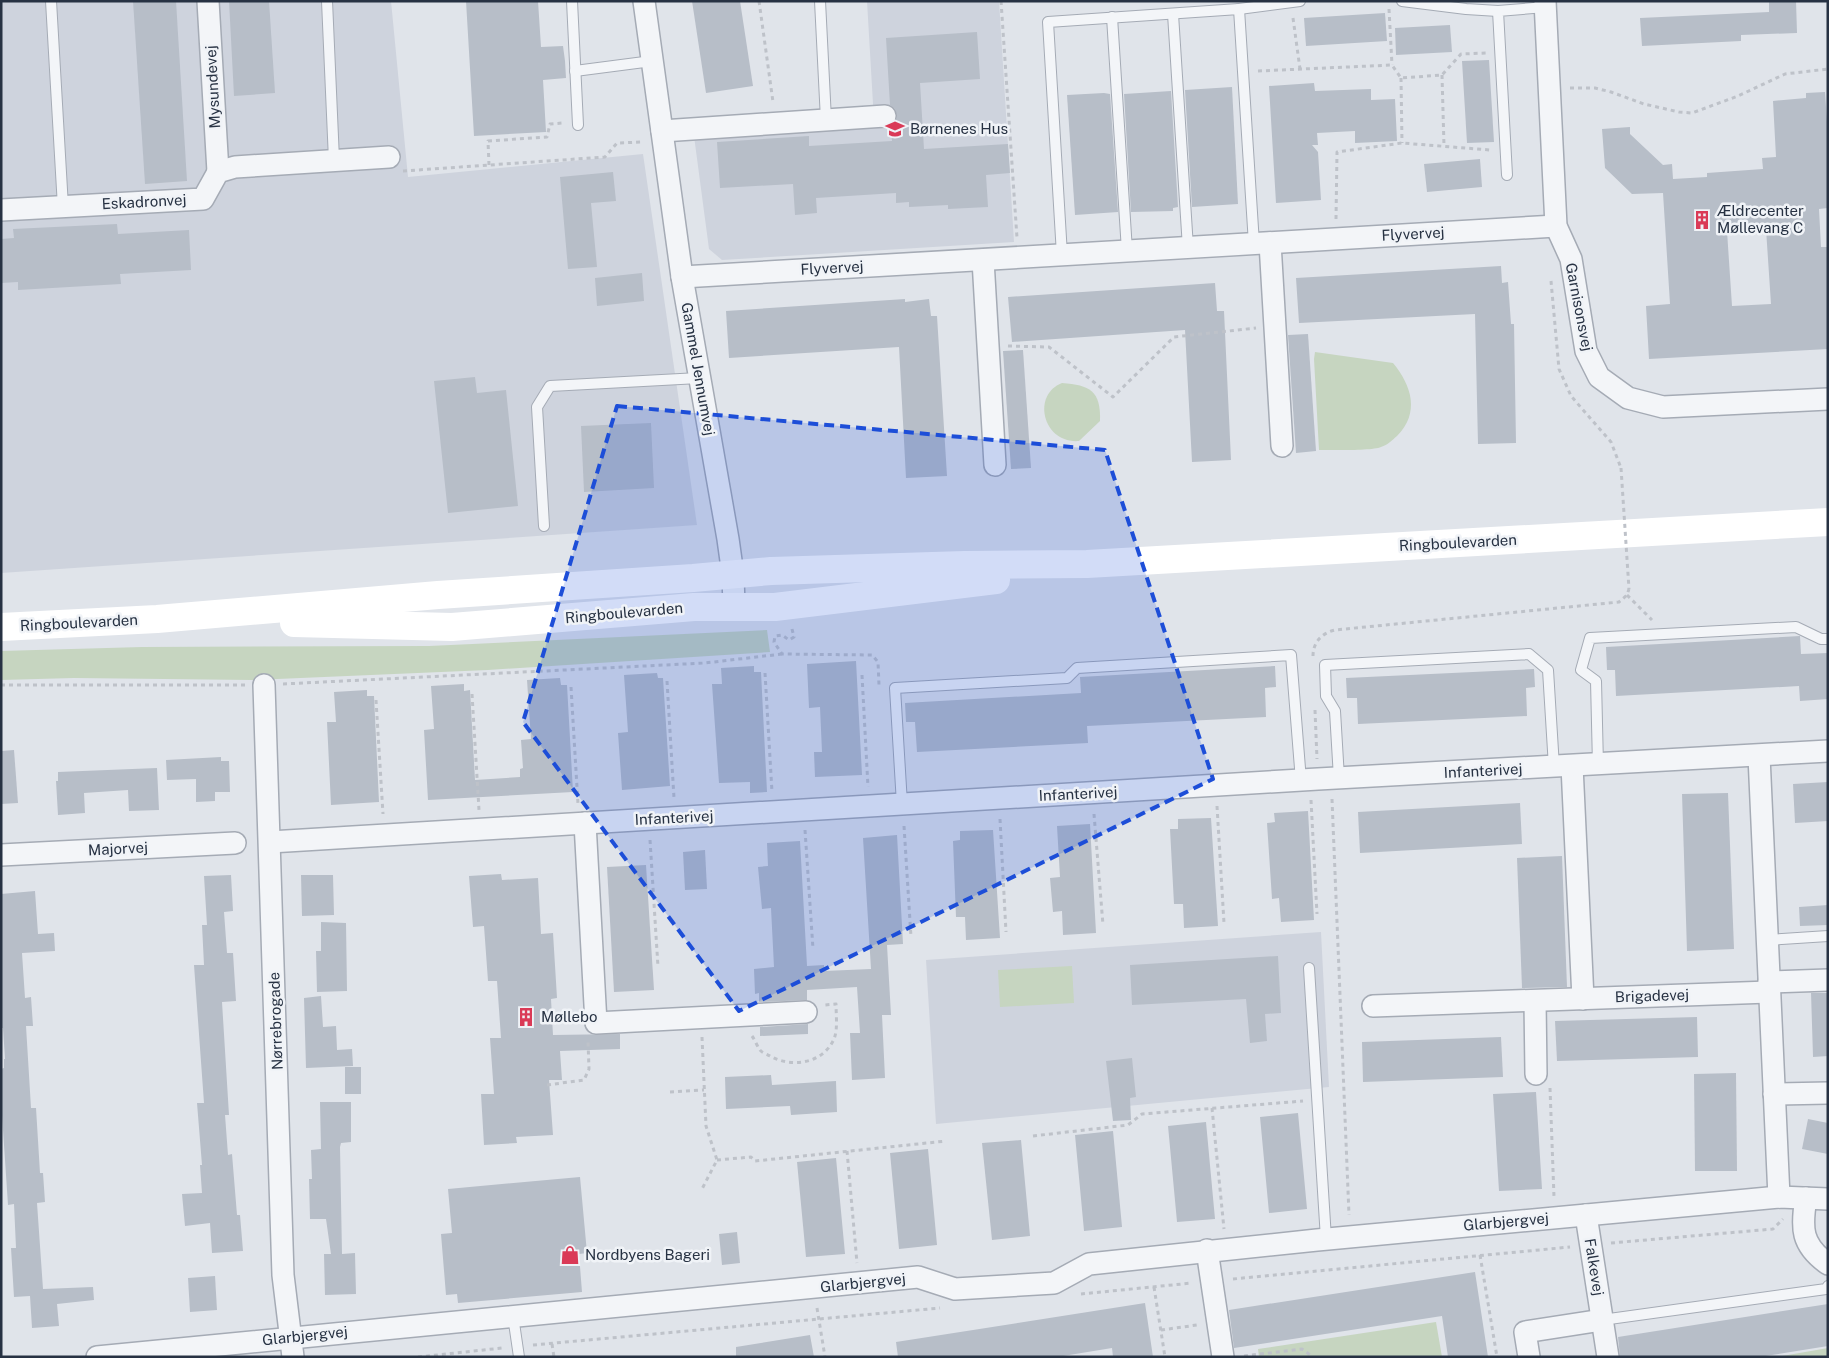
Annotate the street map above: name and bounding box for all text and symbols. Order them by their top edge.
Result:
street label: Mysundevej [202,45,223,129]
school or university icon: Børnenes Hus [884,118,906,140]
place label: Børnenes Hus [910,120,1008,137]
street label: Eskadronvej [101,191,187,212]
place label: Ældrecenter Møllevang C [1717,202,1804,236]
building icon: Ældrecenter Møllevang C [1691,209,1713,231]
street label: Flyvervej [1381,223,1445,244]
street label: Flyvervej [800,257,864,278]
street label: Garnisonsvej [1563,261,1596,353]
street label: Gammel Jennumvej [678,301,719,437]
street label: Ringboulevarden [1399,531,1517,554]
street label: Ringboulevarden [564,599,684,626]
street label: Ringboulevarden [20,611,138,634]
street label: Infanterivej [1443,760,1523,781]
street label: Infanterivej [1038,783,1118,804]
street label: Infanterivej [634,807,714,828]
street label: Majorvej [88,838,148,859]
street label: Nørrebrogade [265,972,286,1070]
street label: Brigadevej [1615,986,1689,1005]
building icon: Møllebo [515,1006,537,1028]
place label: Møllebo [541,1008,597,1025]
street label: Glarbjergvej [1462,1209,1549,1234]
street label: Falkevej [1582,1237,1607,1297]
shop icon: Nordbyens Bageri [559,1244,581,1266]
place label: Nordbyens Bageri [585,1246,710,1263]
street label: Glarbjergvej [819,1270,907,1295]
street label: Glarbjergvej [261,1323,349,1348]

